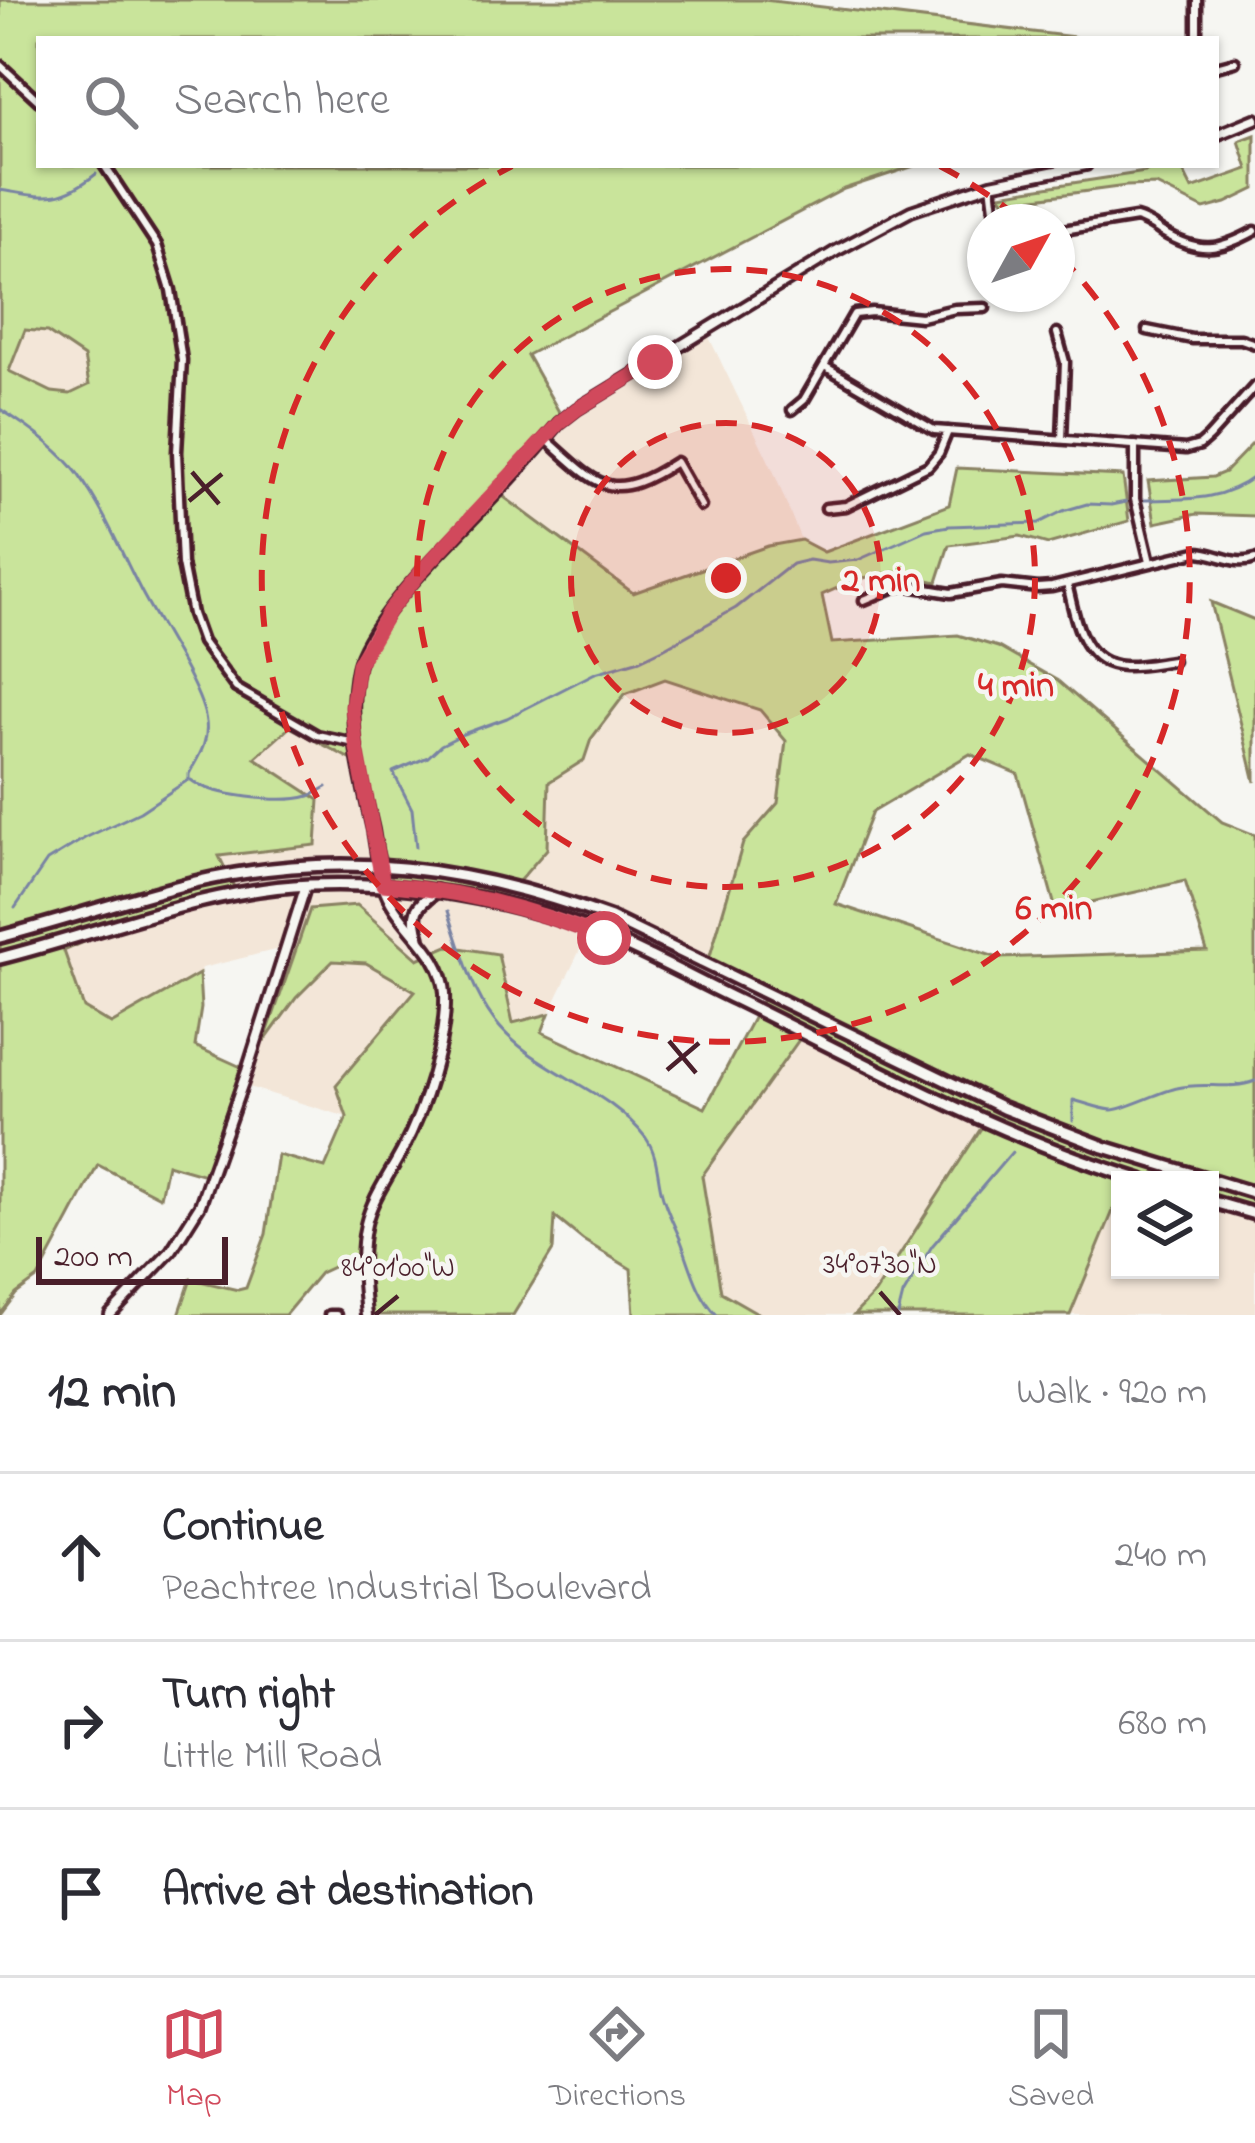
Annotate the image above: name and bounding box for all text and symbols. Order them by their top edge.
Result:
search box [36,36,1219,168]
icon: search [78,69,144,135]
text: Search here [174,69,390,135]
north arrow [967,204,1075,312]
route end [628,335,682,389]
text: 2 min [840,556,921,609]
centre of rings [705,557,747,599]
text: 4 min [978,661,1054,714]
text: 6 min [1015,884,1093,937]
route start [577,911,631,965]
map controls [1111,1171,1219,1279]
button: layers [1111,1171,1219,1279]
scale bar [36,1231,228,1284]
text: 200 m [54,1234,133,1282]
text: 34°07'30"N [823,1244,937,1288]
text: 84°01'00"W [341,1247,455,1291]
text: 12 min [48,1356,176,1431]
text: Walk · 920 m [1016,1365,1207,1422]
text: Continue [162,1495,323,1561]
icon: ahead [48,1524,114,1590]
text: 240 m [1115,1528,1207,1585]
text: Peachtree Industrial Boulevard [162,1561,651,1618]
text: Turn right [162,1663,335,1729]
icon: right [48,1692,114,1758]
text: 680 m [1118,1696,1207,1753]
text: Little Mill Road [162,1729,382,1786]
icon: arrive [48,1860,114,1926]
text: Arrive at destination [162,1860,533,1926]
tab: Map [161,2001,227,2121]
tab: Directions [549,2001,686,2121]
tab: Saved [1008,2001,1094,2121]

